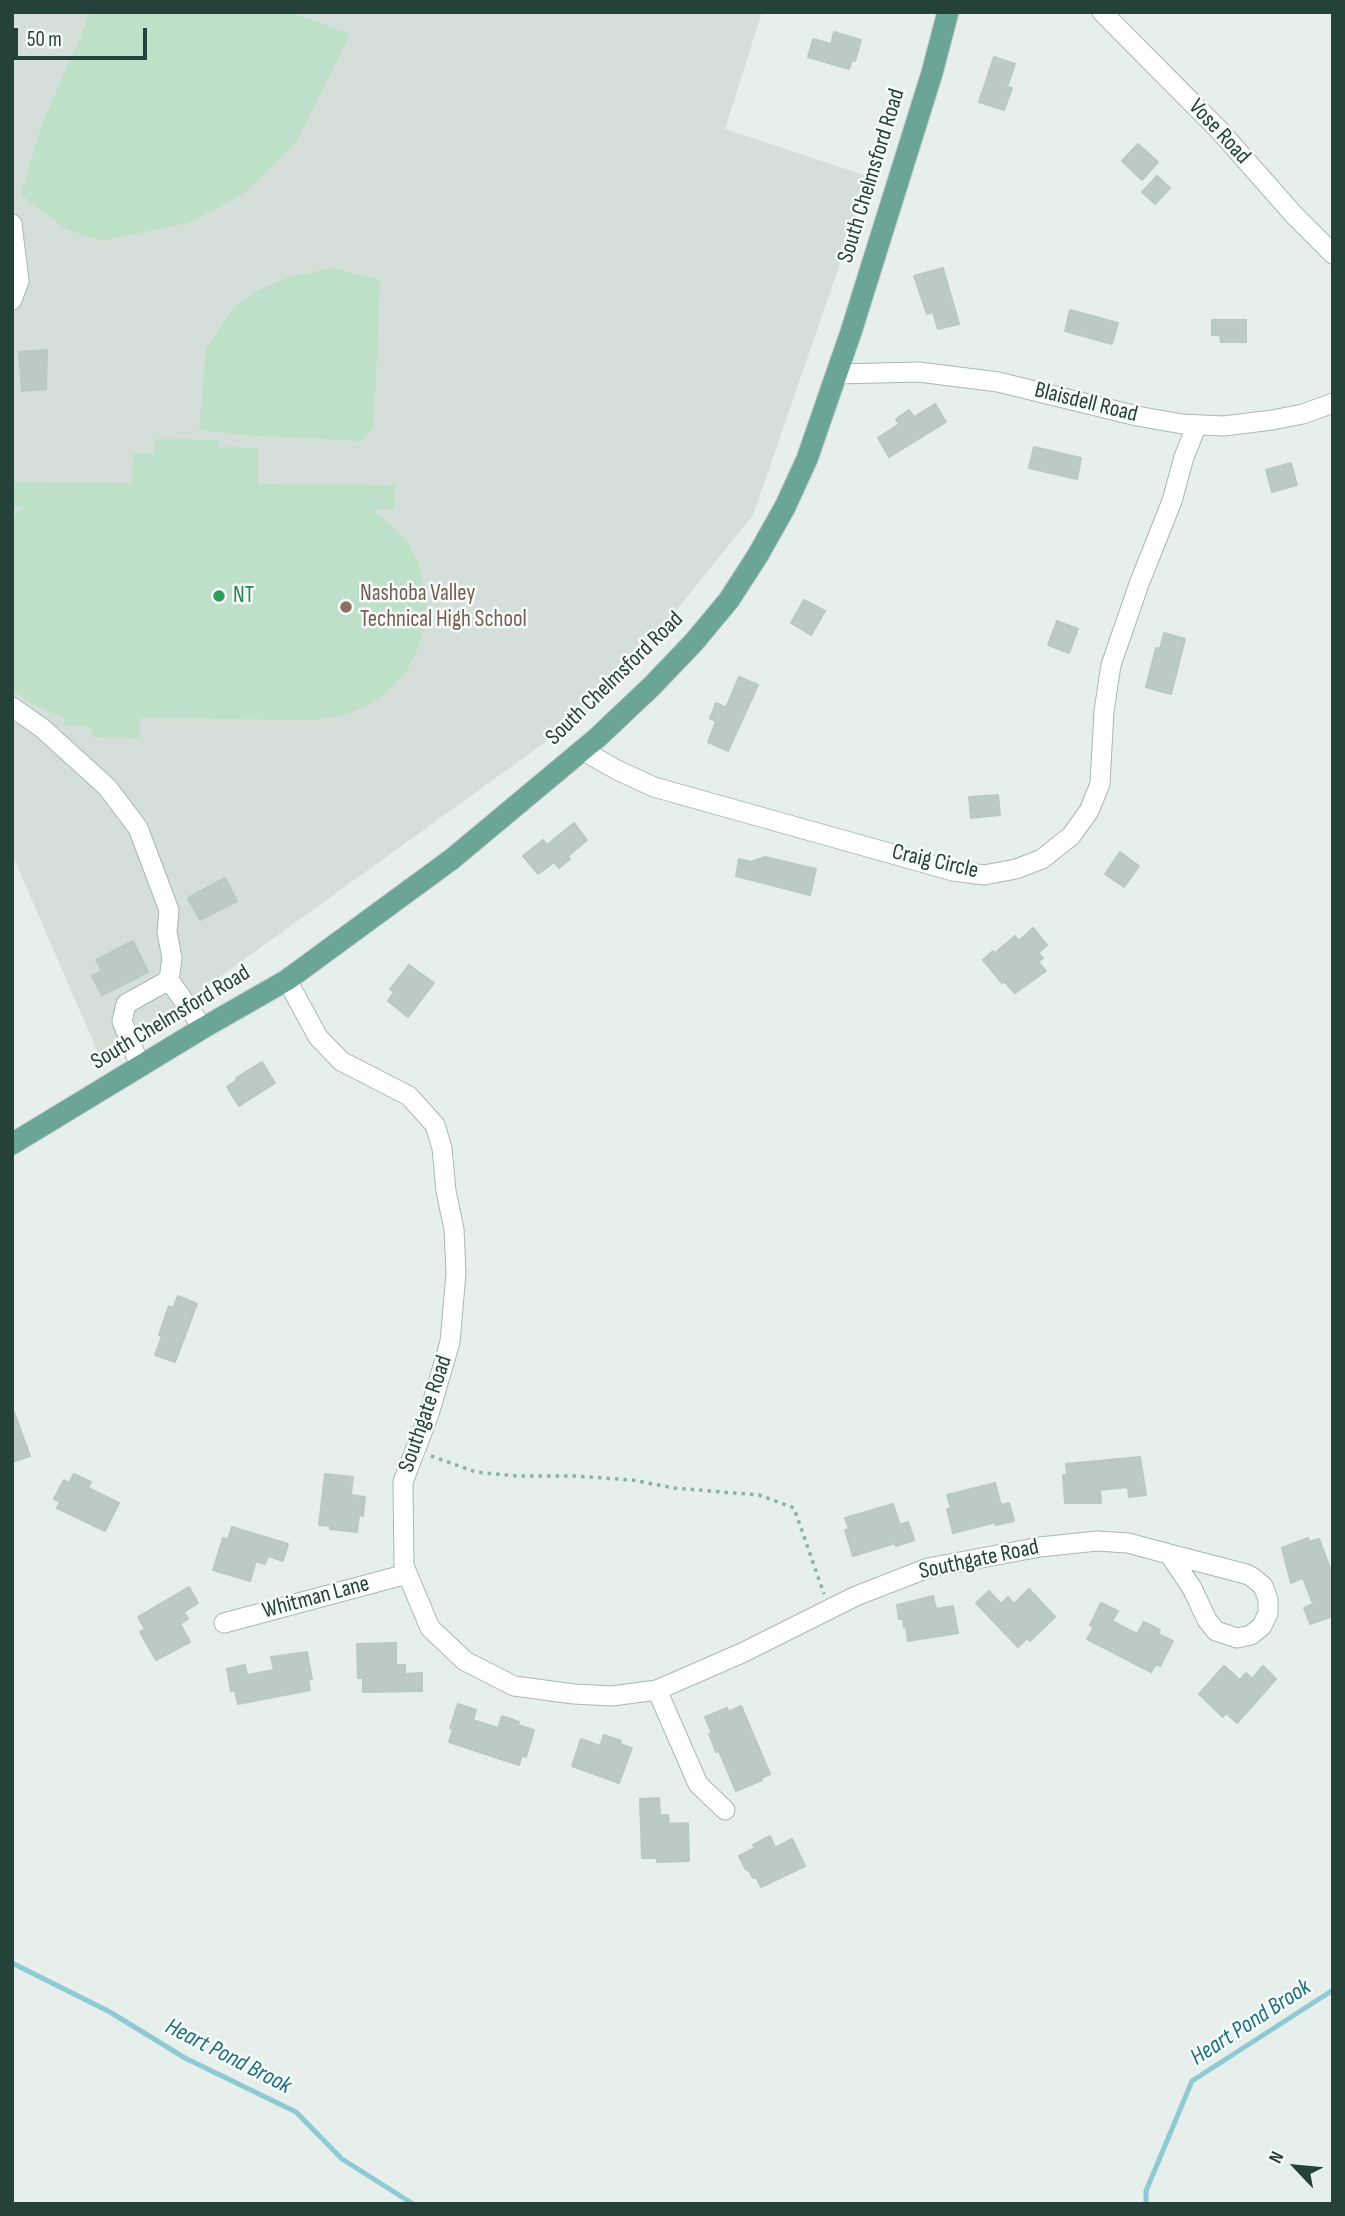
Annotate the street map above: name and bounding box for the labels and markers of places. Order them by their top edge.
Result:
place label: Nashoba Valley Technical High School [360,580,527,634]
place label: NT [233,582,254,610]
marker: NT [211,588,227,604]
marker: Nashoba Valley Technical High School [338,599,354,615]

